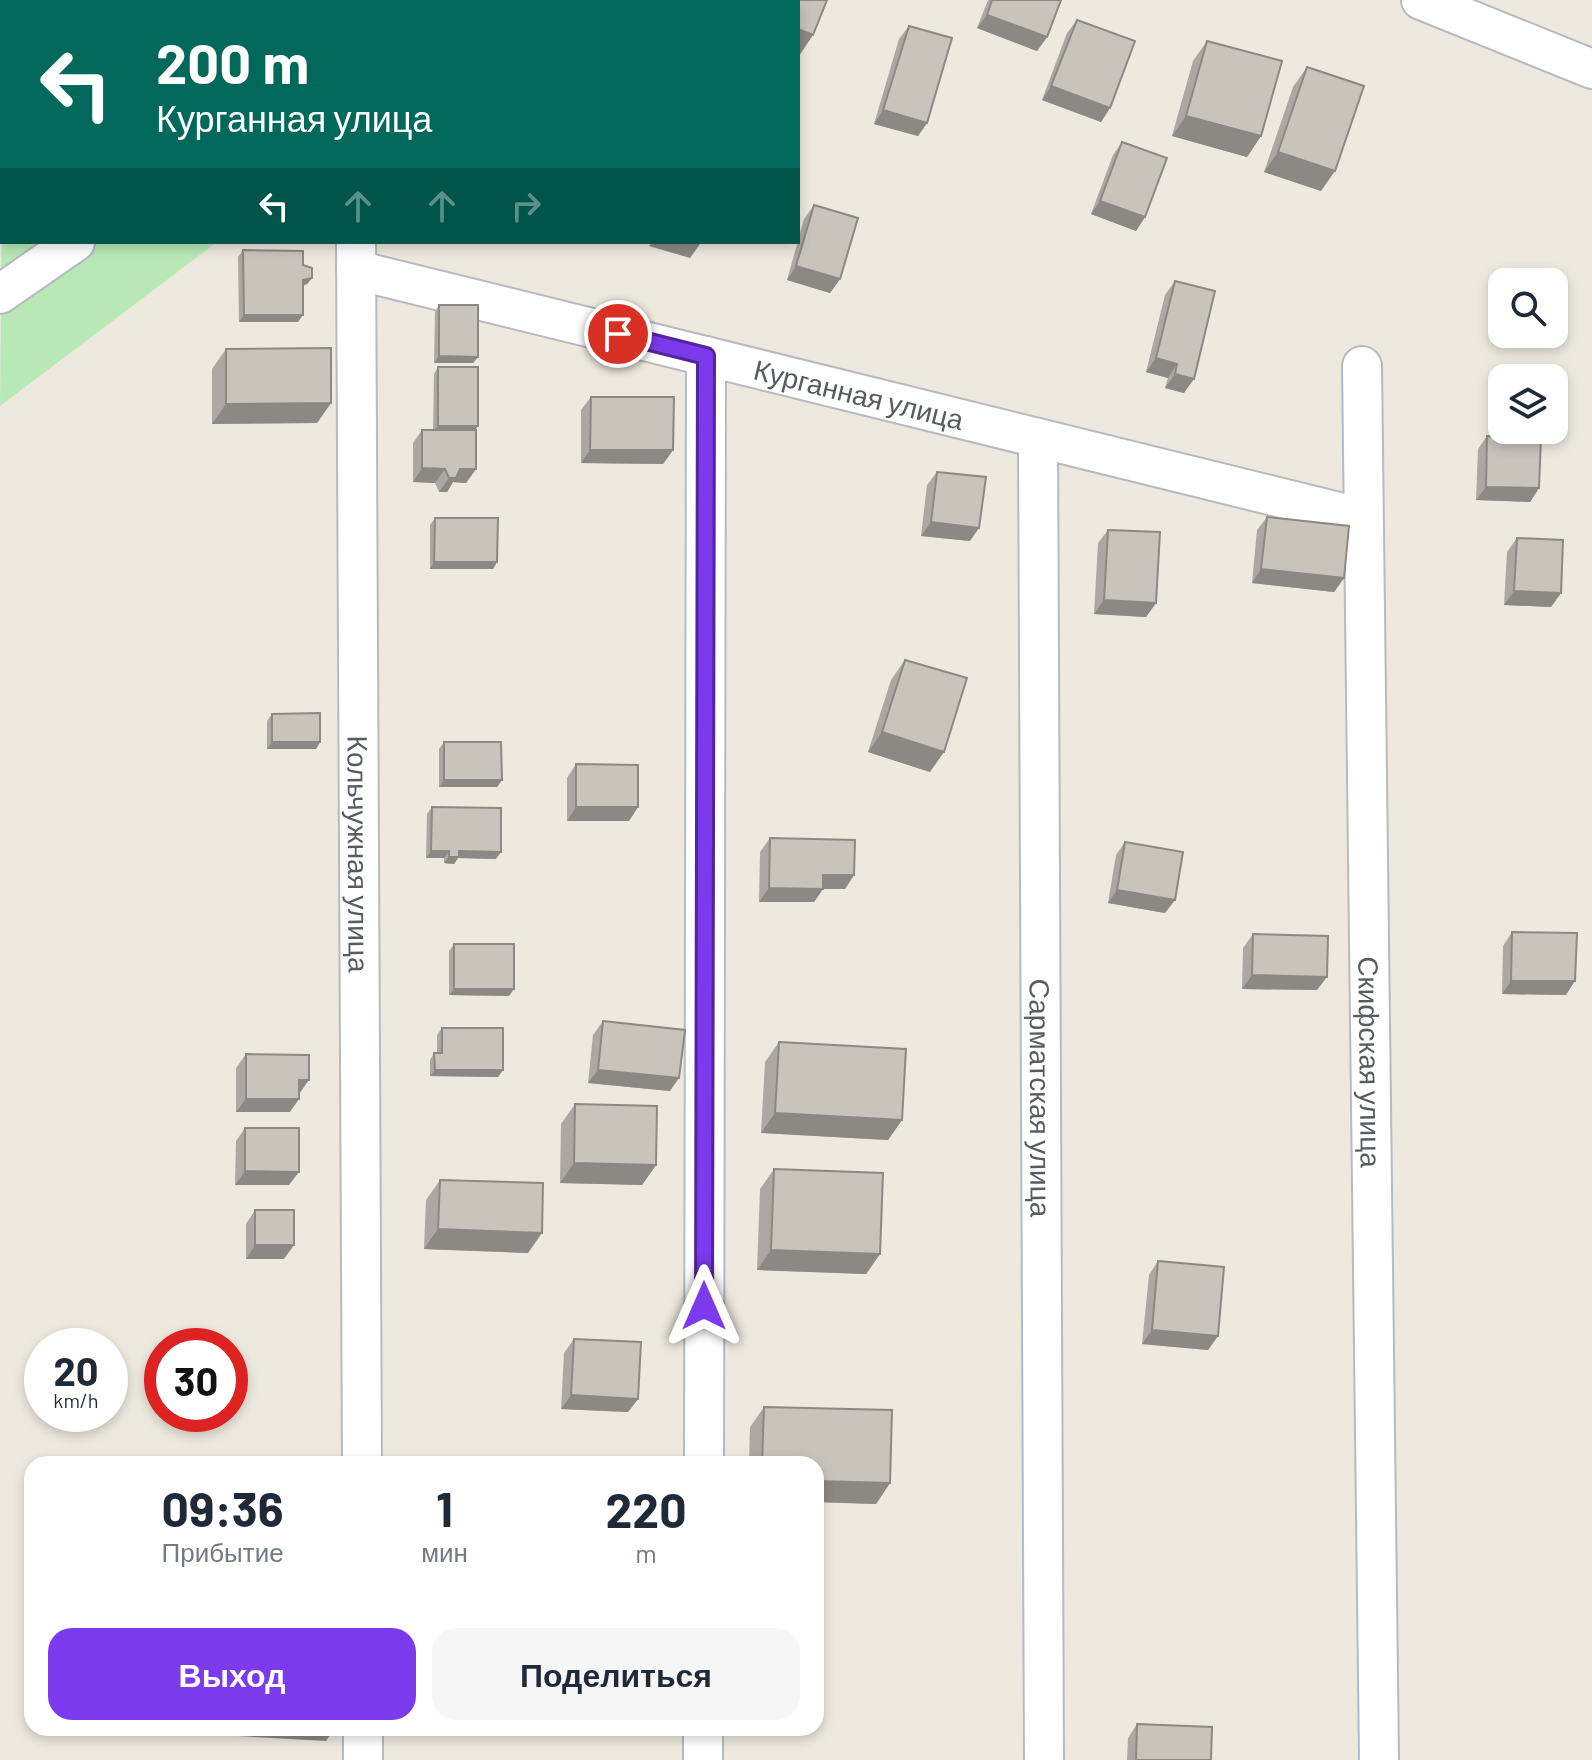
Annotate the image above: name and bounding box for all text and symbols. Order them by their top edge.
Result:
text: 200 m [156,28,309,95]
icon: left [24,32,128,136]
text: Курганная улица [156,96,432,139]
icon: left [252,184,296,228]
icon: ahead [336,184,380,228]
icon: ahead [420,184,464,228]
icon: right [504,184,548,228]
map controls [1488,268,1568,444]
button: search [1488,268,1568,348]
pin [584,300,652,368]
icon: arrive [596,312,640,356]
street label: Курганная улица [750,352,968,436]
button: layers [1488,364,1568,444]
street label: Кольчужная улица [341,735,377,973]
street label: Скифская улица [1352,956,1389,1168]
street label: Сарматская улица [1023,979,1059,1218]
position arrow [662,1264,746,1348]
speed limit sign: 30 [144,1328,248,1432]
text: 20 [53,1346,99,1394]
text: km/h [53,1388,99,1412]
text: 09:36 [162,1479,284,1537]
text: 1 [436,1479,453,1537]
text: 220 [605,1480,687,1538]
text: Прибытие [161,1536,284,1567]
text: мин [421,1536,468,1567]
text: m [635,1537,657,1568]
button: Выход [48,1628,416,1720]
button: Поделиться [432,1628,800,1720]

